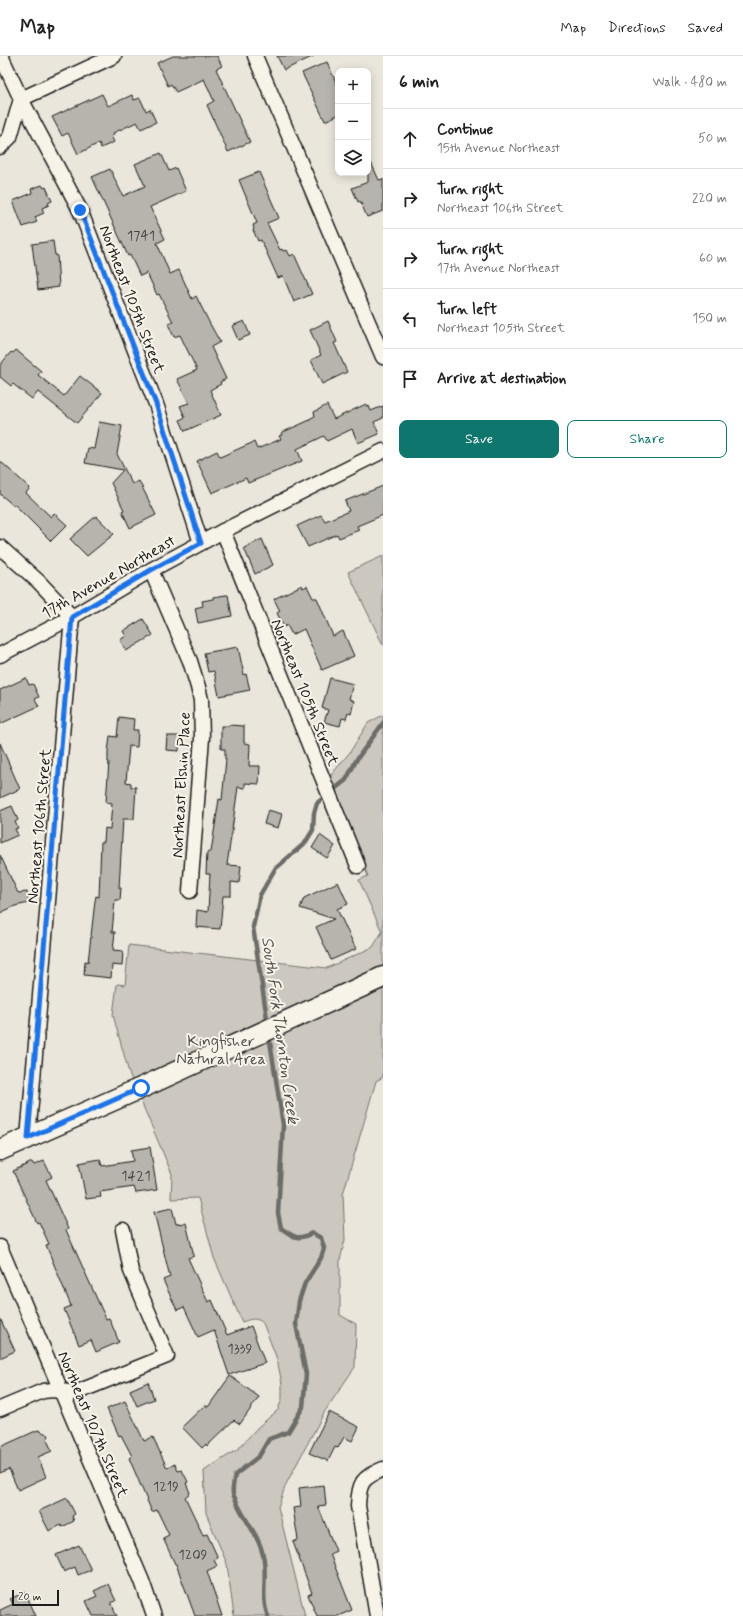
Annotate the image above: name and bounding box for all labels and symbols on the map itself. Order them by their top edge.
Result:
route end [71,201,89,219]
street label: Northeast 105th Street [94,222,170,377]
house number: 1741 [127,227,155,245]
street label: 17th Avenue Northeast [38,530,179,624]
street label: Northeast 105th Street [265,616,344,770]
street label: Northeast Elshin Place [167,712,196,859]
street label: Northeast 106th Street [22,747,57,905]
water label: South Fork Thornton Creek [256,935,304,1126]
park label: Kingfisher Natural Area [176,1031,266,1070]
route start [132,1079,150,1097]
house number: 1421 [121,1167,151,1185]
house number: 1339 [228,1340,253,1358]
street label: Northeast 107th Street [52,1348,133,1502]
house number: 1219 [153,1478,179,1496]
house number: 1209 [179,1546,208,1564]
scale bar [12,1588,59,1607]

